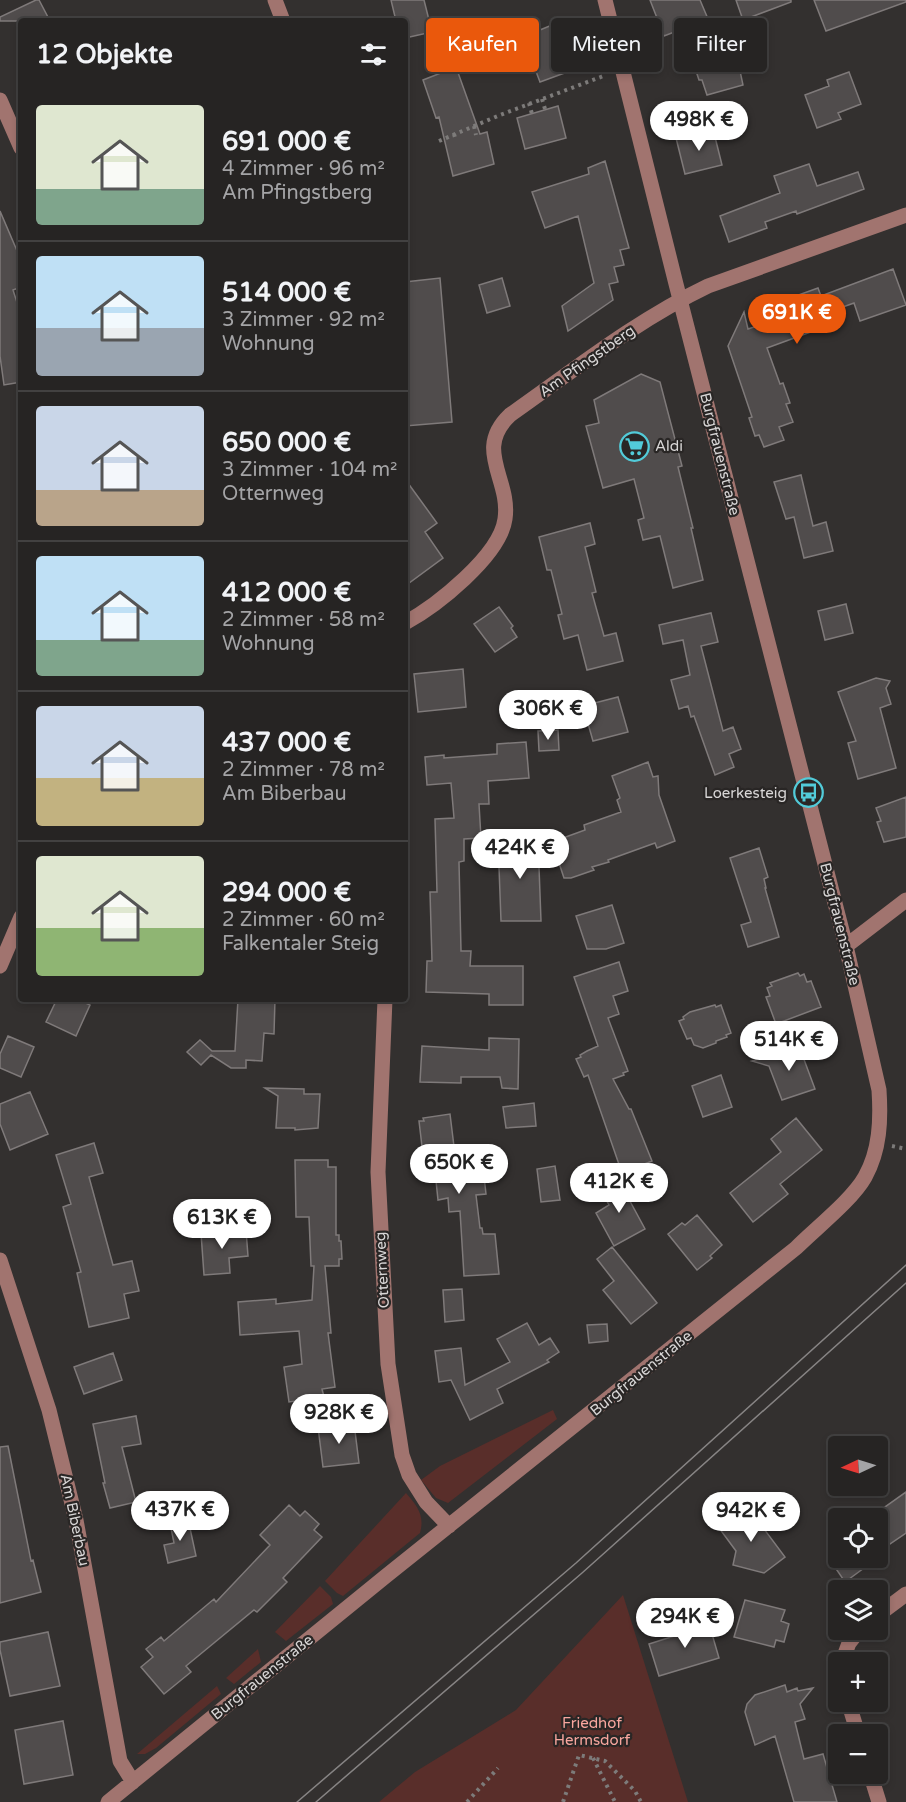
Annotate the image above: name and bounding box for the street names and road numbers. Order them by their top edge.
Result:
street label: Am Pfingstberg [536,321,638,401]
street label: Burgfrauenstraße [696,391,744,517]
street label: Burgfrauenstraße [816,861,864,987]
street label: Otternweg [371,1231,393,1309]
street label: Burgfrauenstraße [587,1326,695,1420]
street label: Am Biberbau [56,1472,94,1568]
street label: Burgfrauenstraße [208,1630,316,1724]

